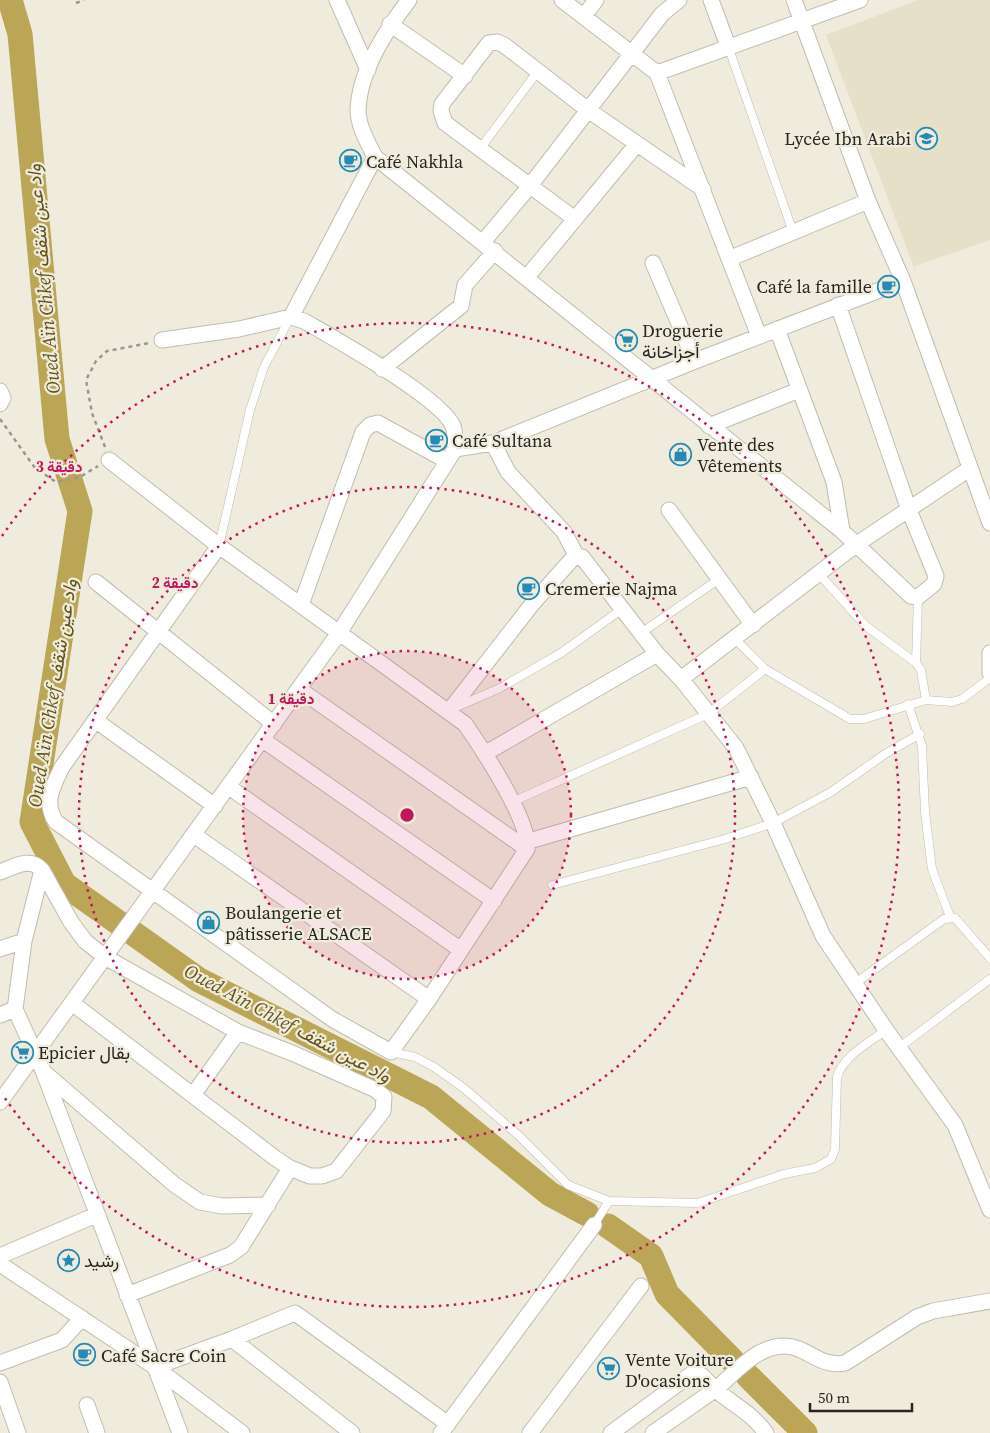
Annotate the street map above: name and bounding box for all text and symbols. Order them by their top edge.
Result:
place label: Lycée Ibn Arabi [784,126,911,151]
school or university icon: Lycée Ibn Arabi [915,126,939,150]
cafe icon: Café Nakhla [338,149,362,173]
place label: Café Nakhla [366,149,464,174]
water label: Oued Aïn Chkef واد عين شقف [20,162,66,395]
place label: Café la famille [757,274,872,299]
cafe icon: Café la famille [876,274,900,298]
place label: Droguerie أجزاخانة [642,318,723,364]
supermarket icon: Droguerie أجزاخانة [614,328,638,352]
cafe icon: Café Sultana [424,428,448,452]
place label: Café Sultana [452,428,553,453]
place label: Vente des Vêtements [697,432,782,478]
shop icon: Vente des Vêtements [669,442,693,466]
text: 3 دقيقة [36,456,82,477]
text: 2 دقيقة [152,572,198,593]
water label: Oued Aïn Chkef واد عين شقف [21,576,83,809]
cafe icon: Cremerie Najma [517,576,541,600]
place label: Cremerie Najma [545,576,678,601]
text: 1 دقيقة [268,688,314,709]
centre of rings [398,806,416,824]
place label: Boulangerie et pâtisserie ALSACE [225,900,372,946]
shop icon: Boulangerie et pâtisserie ALSACE [197,910,221,934]
water label: Oued Aïn Chkef واد عين شقف [180,957,396,1089]
supermarket icon: Epicier بقال [10,1040,34,1064]
place label: Epicier بقال [38,1040,130,1065]
place icon: رشيد [56,1248,80,1272]
place label: رشيد [84,1248,119,1273]
cafe icon: Café Sacre Coin [73,1343,97,1367]
place label: Café Sacre Coin [101,1343,227,1368]
place label: Vente Voiture D'ocasions [625,1347,734,1393]
supermarket icon: Vente Voiture D'ocasions [597,1357,621,1381]
scale bar [810,1380,912,1412]
text: 50 m [818,1387,850,1408]

